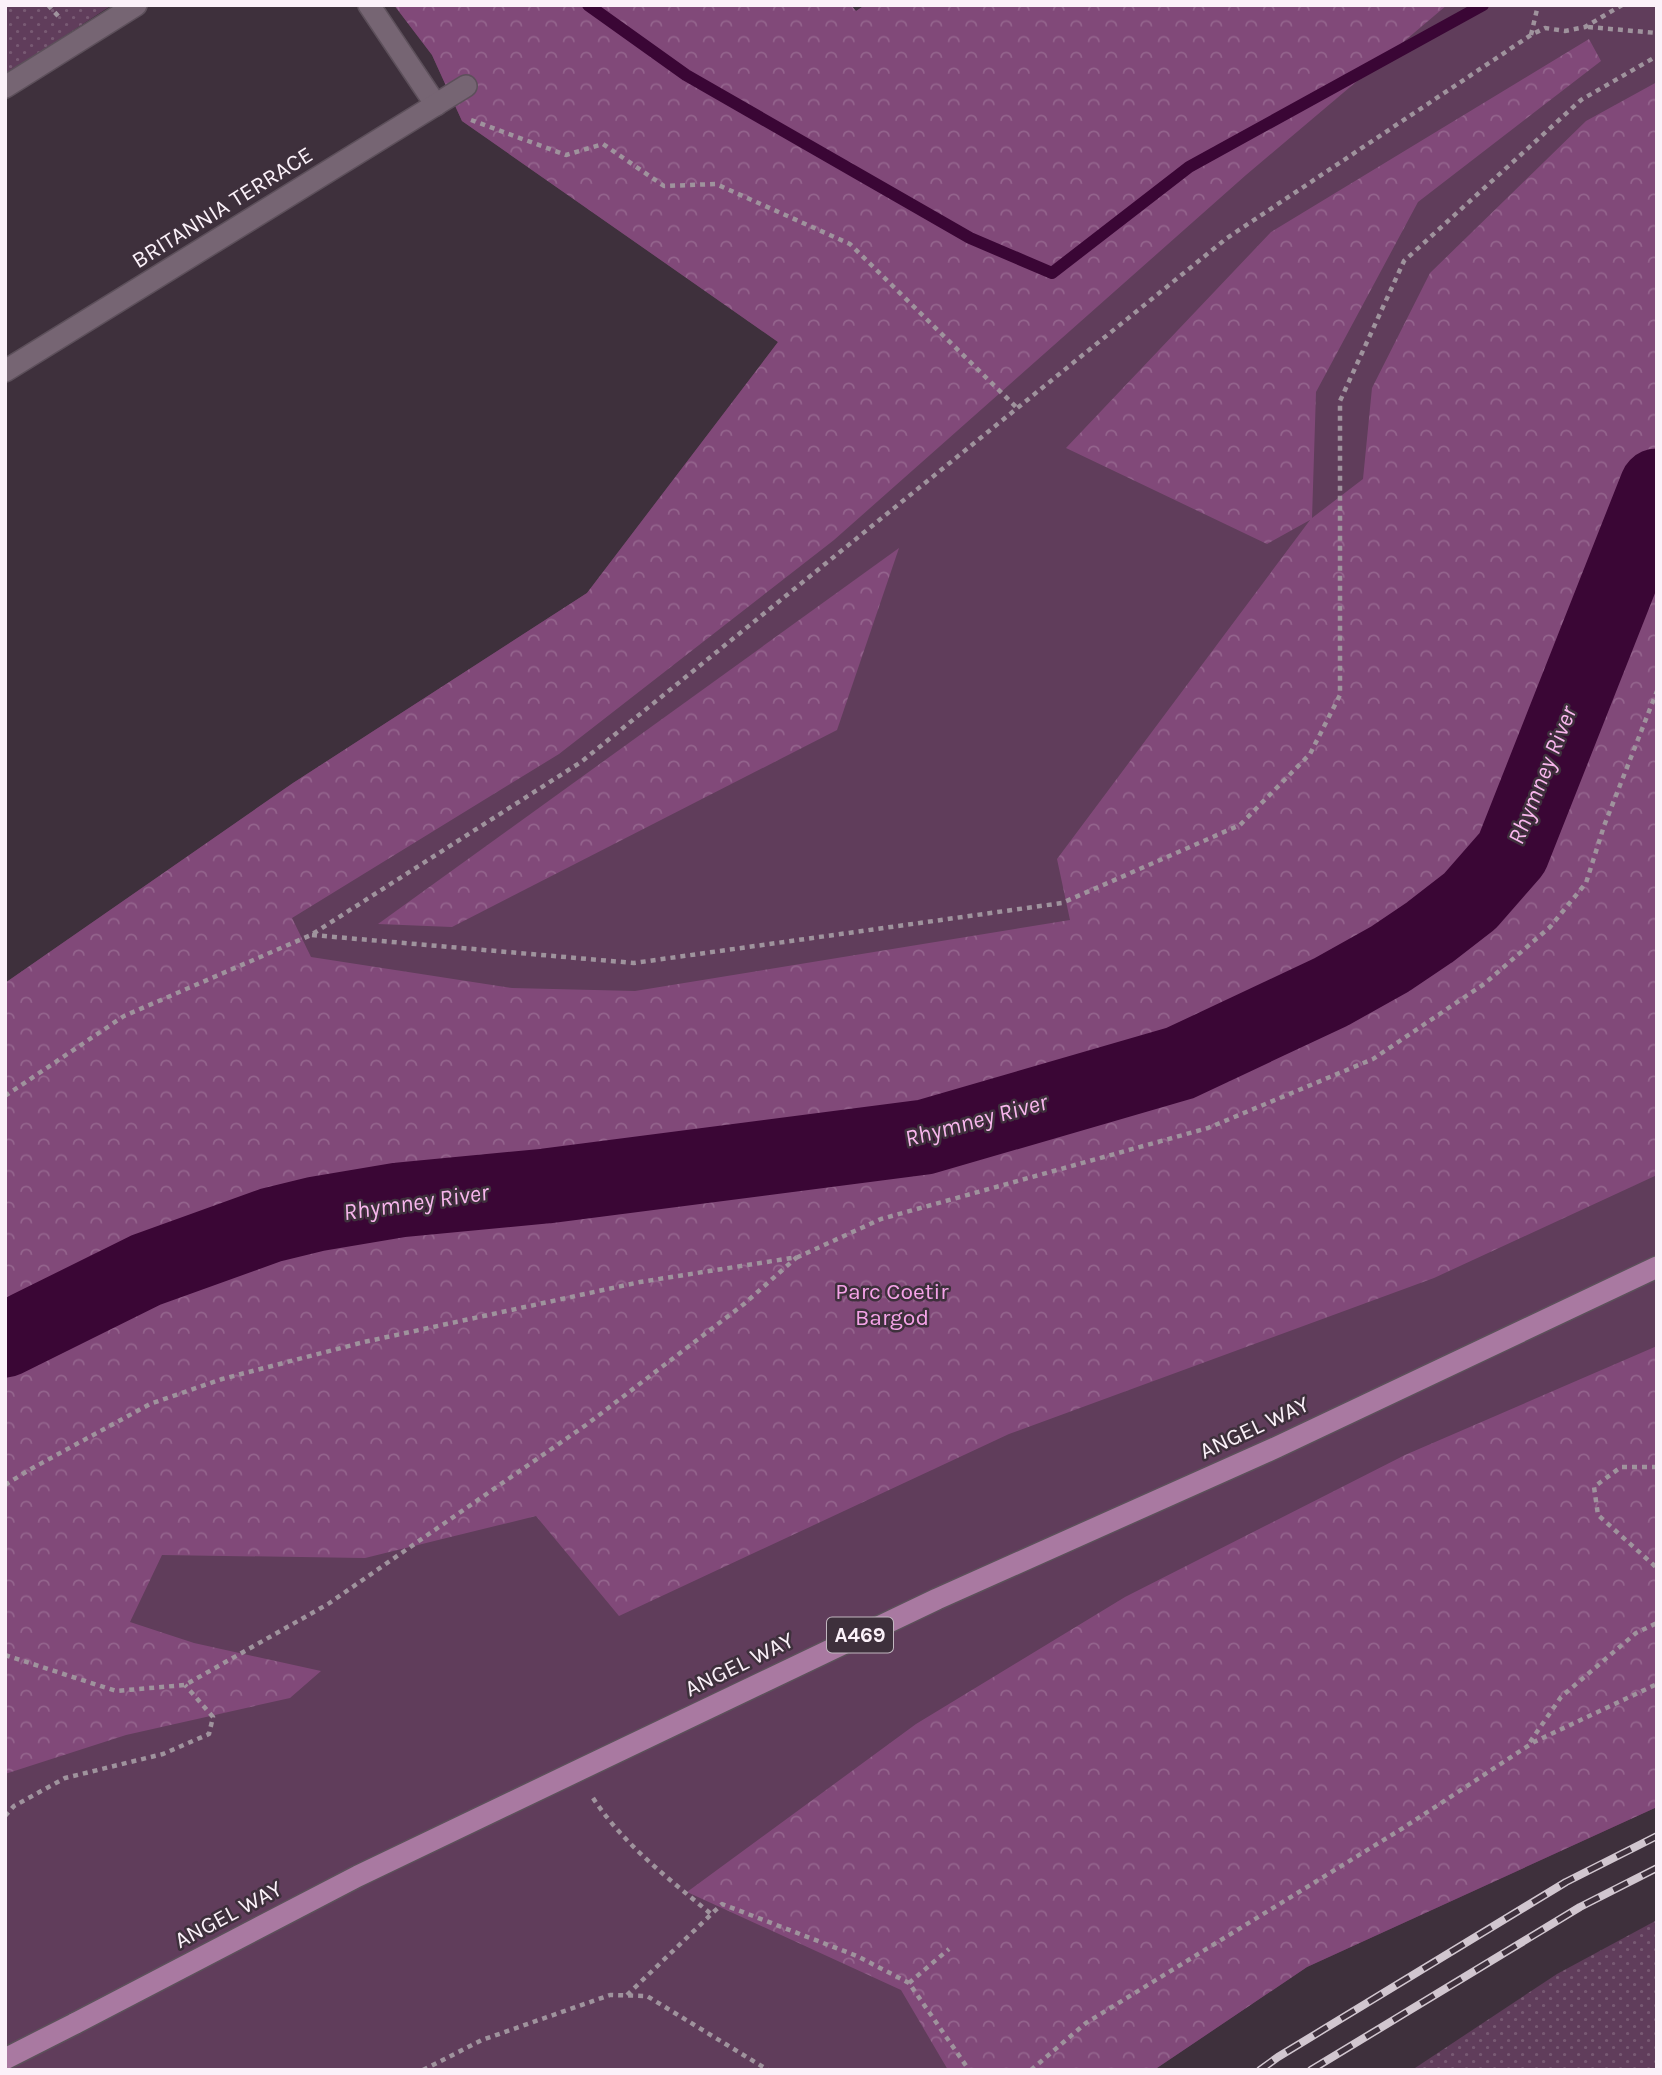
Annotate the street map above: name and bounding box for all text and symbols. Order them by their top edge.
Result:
street label: BRITANNIA TERRACE [127,141,318,274]
water label: Rhymney River [1502,701,1583,848]
water label: Rhymney River [902,1087,1051,1152]
water label: Rhymney River [341,1178,491,1226]
park label: Parc Coetir Bargod [835,1278,949,1331]
street label: ANGEL WAY [1195,1390,1314,1465]
road number: A469 [827,1618,893,1652]
street label: ANGEL WAY [680,1626,798,1702]
street label: ANGEL WAY [170,1875,287,1954]

